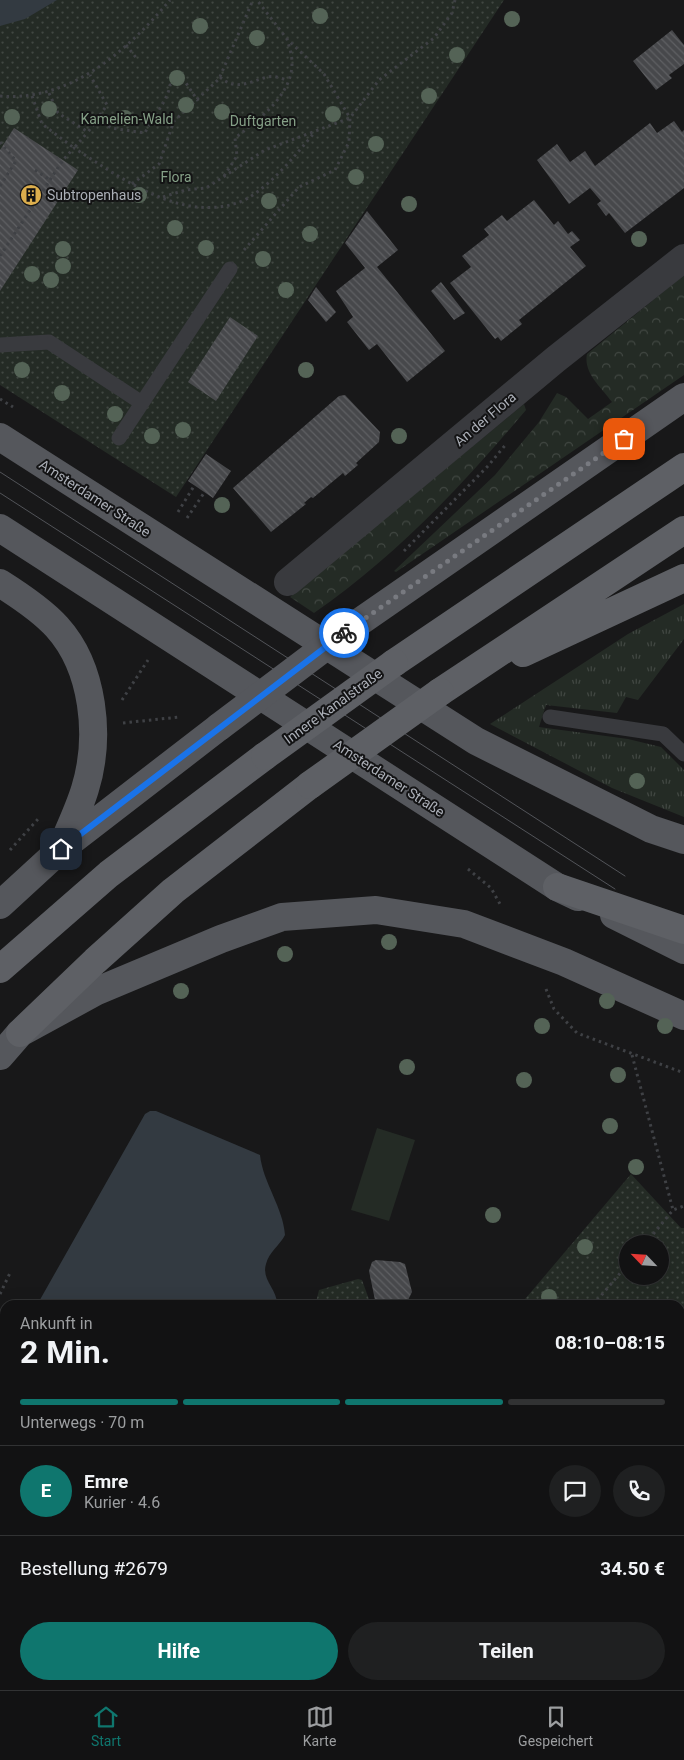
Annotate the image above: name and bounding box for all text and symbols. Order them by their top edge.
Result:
park label: Kamelien-Wald [80,111,174,127]
park label: Duftgarten [230,113,296,129]
park label: Flora [160,169,192,185]
building icon: Subtropenhaus [19,183,43,207]
place label: Subtropenhaus [47,187,141,203]
street label: An der Flora [451,389,519,449]
pin [603,418,645,460]
icon: bag [610,425,638,453]
street label: Amsterdamer Straße [36,456,154,540]
courier [319,608,369,658]
icon: bike [330,619,358,647]
street label: Innere Kanalstraße [281,665,385,747]
street label: Amsterdamer Straße [330,736,448,820]
pin [40,828,82,870]
icon: home [47,835,75,863]
north arrow [619,1235,669,1285]
map controls [619,1235,669,1285]
text: Ankunft in [20,1314,93,1333]
text: 08:10–08:15 [555,1331,665,1354]
text: 2 Min. [20,1333,110,1371]
text: Unterwegs · 70 m [20,1413,144,1432]
button: chat [549,1465,601,1517]
button: phone [613,1465,665,1517]
text: Emre [84,1470,128,1493]
text: E [41,1479,51,1502]
text: Kurier · 4.6 [84,1493,160,1512]
text: Bestellung #2679 [20,1557,168,1580]
text: 34.50 € [600,1557,665,1580]
button: Hilfe [20,1622,338,1680]
button: Teilen [348,1622,665,1680]
tab: Start [91,1703,121,1749]
tab: Karte [303,1703,336,1749]
tab: Gespeichert [518,1703,593,1749]

